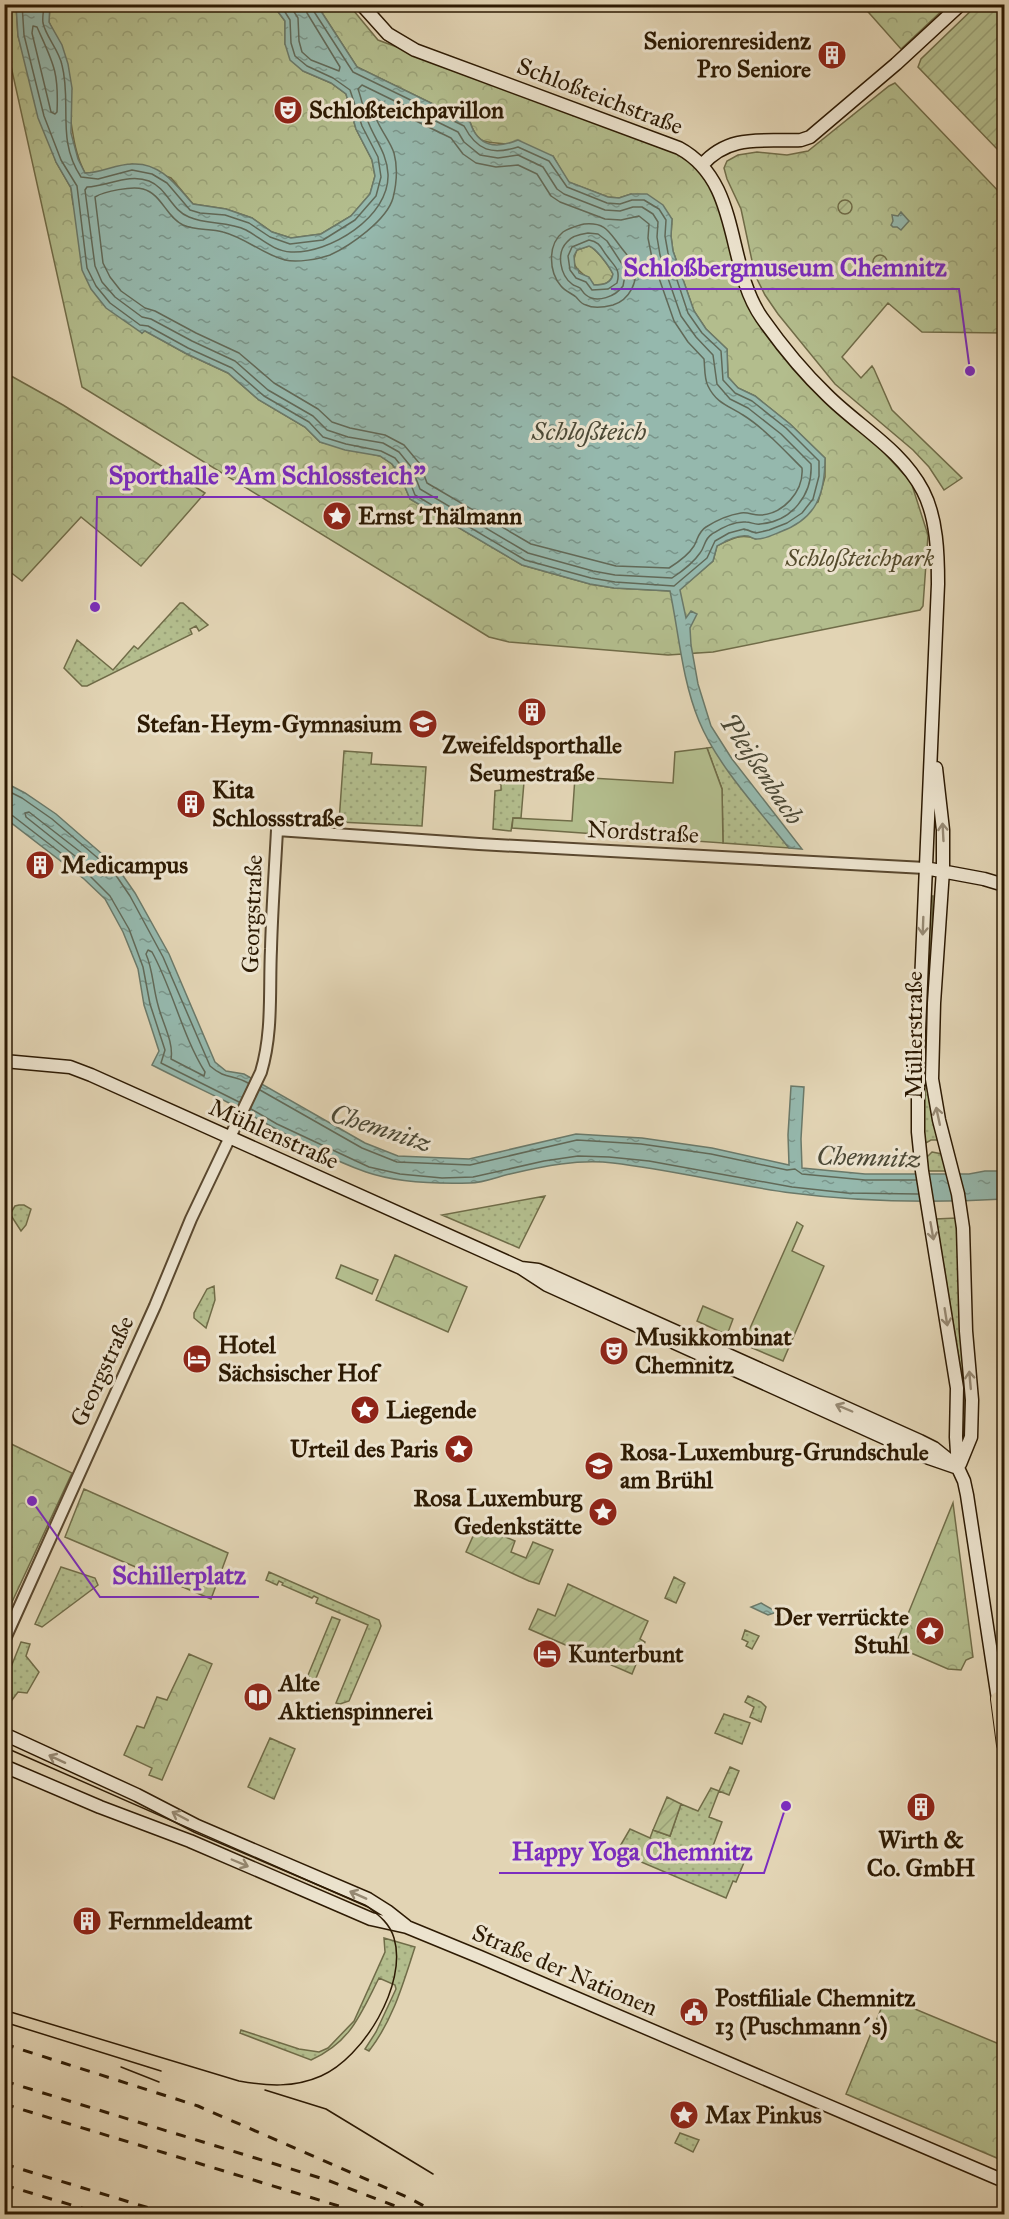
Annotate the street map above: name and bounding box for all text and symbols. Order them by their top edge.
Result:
place label: Seniorenresidenz Pro Seniore [644,26,812,84]
building icon: Seniorenresidenz Pro Seniore [816,39,848,71]
street label: Schloßteichstraße [513,51,687,141]
theatre icon: Schloßteichpavillon [272,94,304,126]
place label: Schloßteichpavillon [309,95,504,125]
callout: Schloßbergmuseum Chemnitz [611,245,959,289]
text: Schloßbergmuseum Chemnitz [623,251,947,284]
water label: Schloßteich [531,415,647,447]
callout: Sporthalle "Am Schlossteich" [97,453,438,497]
text: Sporthalle "Am Schlossteich" [108,459,426,491]
place icon: Ernst Thälmann [321,500,353,532]
place label: Ernst Thälmann [358,501,522,531]
park label: Schloßteichpark [784,543,935,573]
building icon: Zweifeldsporthalle Seumestraße [516,696,548,728]
water label: Pleißenbach [713,707,811,831]
school or university icon: Stefan-Heym-Gymnasium [407,708,439,740]
place label: Stefan-Heym-Gymnasium [137,709,403,739]
place label: Zweifeldsporthalle Seumestraße [442,730,622,788]
place label: Kita Schlossstraße [212,775,344,833]
building icon: Kita Schlossstraße [175,788,207,820]
street label: Nordstraße [586,814,700,850]
one-way arrow [937,823,948,843]
building icon: Medicampus [24,849,56,881]
place label: Medicampus [61,850,188,880]
street label: Georgstraße [235,854,269,974]
one-way arrow [917,916,929,936]
street label: Müllerstraße [899,971,929,1099]
street label: Mühlenstraße [204,1092,344,1176]
water label: Chemnitz [326,1097,436,1159]
one-way arrow [932,1106,943,1126]
water label: Chemnitz [816,1139,922,1175]
one-way arrow [927,1221,938,1240]
one-way arrow [941,1306,952,1326]
street label: Georgstraße [63,1311,141,1431]
place label: Musikkombinat Chemnitz [635,1322,792,1380]
place label: Hotel Sächsischer Hof [218,1330,382,1388]
theatre icon: Musikkombinat Chemnitz [598,1335,630,1367]
hotel icon: Hotel Sächsischer Hof [181,1343,213,1375]
one-way arrow [964,1371,975,1391]
place icon: Liegende [349,1394,381,1426]
place label: Liegende [386,1395,476,1425]
one-way arrow [835,1402,854,1413]
place icon: Urteil des Paris [443,1433,475,1465]
place label: Urteil des Paris [290,1434,438,1464]
place label: Rosa-Luxemburg-Grundschule am Brühl [620,1437,929,1495]
school or university icon: Rosa-Luxemburg-Grundschule am Brühl [583,1450,615,1482]
place label: Rosa Luxemburg Gedenkstätte [413,1483,583,1541]
place icon: Rosa Luxemburg Gedenkstätte [587,1496,619,1528]
callout: Schillerplatz [100,1553,259,1597]
text: Schillerplatz [112,1559,246,1591]
place label: Der verrückte Stuhl [774,1602,910,1660]
place icon: Der verrückte Stuhl [914,1615,946,1647]
hotel icon: Kunterbunt [531,1638,563,1670]
place label: Kunterbunt [568,1639,684,1669]
place label: Alte Aktienspinnerei [277,1668,433,1726]
library icon: Alte Aktienspinnerei [242,1681,274,1713]
one-way arrow [49,1752,67,1764]
building icon: Wirth & Co. GmbH [905,1791,937,1823]
one-way arrow [171,1810,189,1821]
place label: Wirth & Co. GmbH [867,1825,975,1883]
callout: Happy Yoga Chemnitz [499,1829,764,1873]
text: Happy Yoga Chemnitz [512,1835,752,1868]
one-way arrow [231,1858,249,1869]
one-way arrow [349,1889,368,1900]
building icon: Fernmeldeamt [71,1905,103,1937]
place label: Fernmeldeamt [108,1906,253,1936]
street label: Straße der Nationen [468,1917,662,2023]
place label: Postfiliale Chemnitz 13 (Puschmann´s) [715,1983,916,2041]
public building icon: Postfiliale Chemnitz 13 (Puschmann´s) [678,1996,710,2028]
place icon: Max Pinkus [668,2099,700,2131]
place label: Max Pinkus [705,2100,822,2130]

